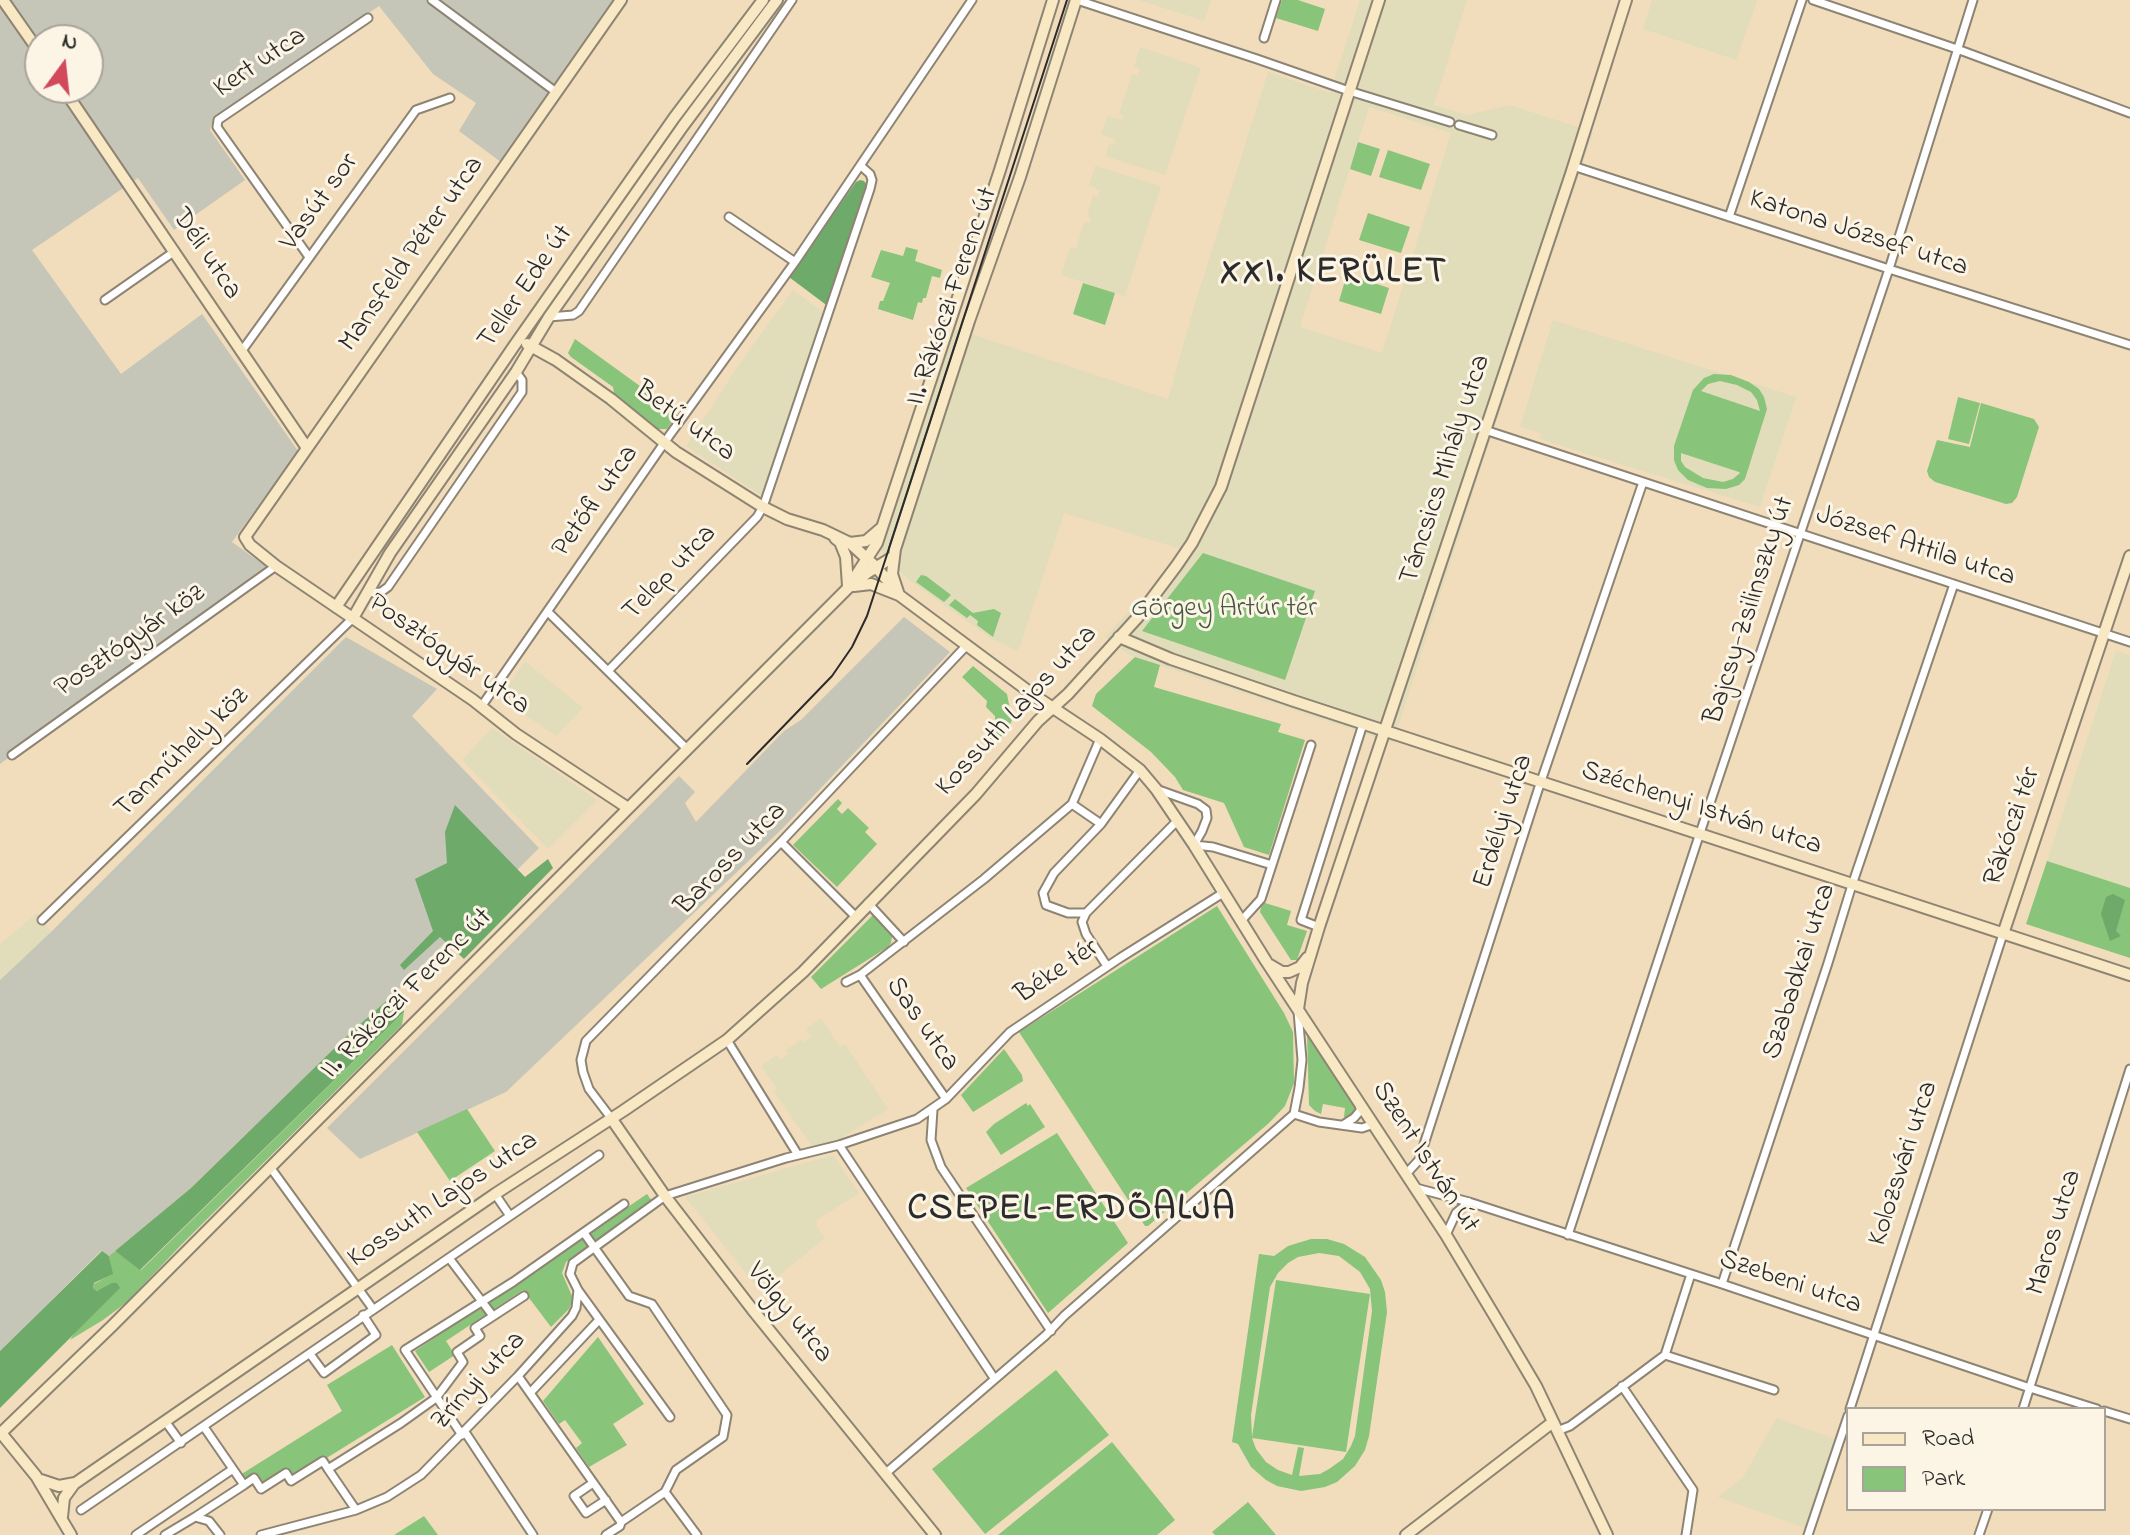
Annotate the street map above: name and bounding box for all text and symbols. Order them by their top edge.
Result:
street label: Kert utca [208,21,314,107]
north arrow [24,24,104,104]
text: N [58,25,81,60]
street label: Vasút sor [274,148,368,258]
street label: Mansfeld Péter utca [333,151,493,359]
street label: II. Rákóczi Ferenc út [901,183,1007,411]
street label: Katona József utca [1744,184,1972,286]
street label: Déli utca [162,203,248,307]
street label: Teller Ede út [472,219,582,357]
district label: XXI. KERÜLET [1220,253,1448,297]
street label: Táncsics Mihály utca [1394,351,1500,589]
street label: Betű utca [627,375,741,471]
street label: Petőfi utca [546,440,648,564]
street label: Bajcsy-Zsilinszky út [1698,493,1804,729]
street label: József Attila utca [1811,500,2019,596]
street label: Telep utca [617,519,725,629]
street label: Posztógyár köz [49,578,213,706]
street label: Posztógyár utca [361,588,535,724]
park label: Görgey Artúr tér [1131,593,1317,627]
street label: Kossuth Lajos utca [930,619,1106,805]
street label: Tanműhely köz [109,681,257,827]
street label: Erdélyi utca [1468,751,1542,893]
street label: Széchenyi István utca [1577,755,1825,865]
street label: Rákóczi tér [1978,763,2050,891]
street label: Baross utca [669,796,795,924]
street label: Szabadkai utca [1757,880,1845,1064]
street label: II. Rákóczi Ferenc út [315,902,501,1088]
street label: Béke tér [1010,933,1106,1013]
street label: Sas utca [876,971,966,1079]
street label: Szent István út [1363,1076,1485,1240]
street label: Kolozsvári utca [1863,1077,1947,1251]
street label: Kossuth Lajos utca [343,1125,545,1277]
street label: Maros utca [2021,1166,2091,1300]
district label: CSEPEL-ERDŐALJA [907,1190,1237,1234]
street label: Szebeni utca [1714,1244,1866,1324]
street label: Völgy utca [737,1257,839,1371]
street label: Zrínyi utca [425,1325,535,1439]
legend [1846,1407,2106,1511]
text: Road [1922,1422,1974,1457]
text: Park [1922,1462,1965,1497]

